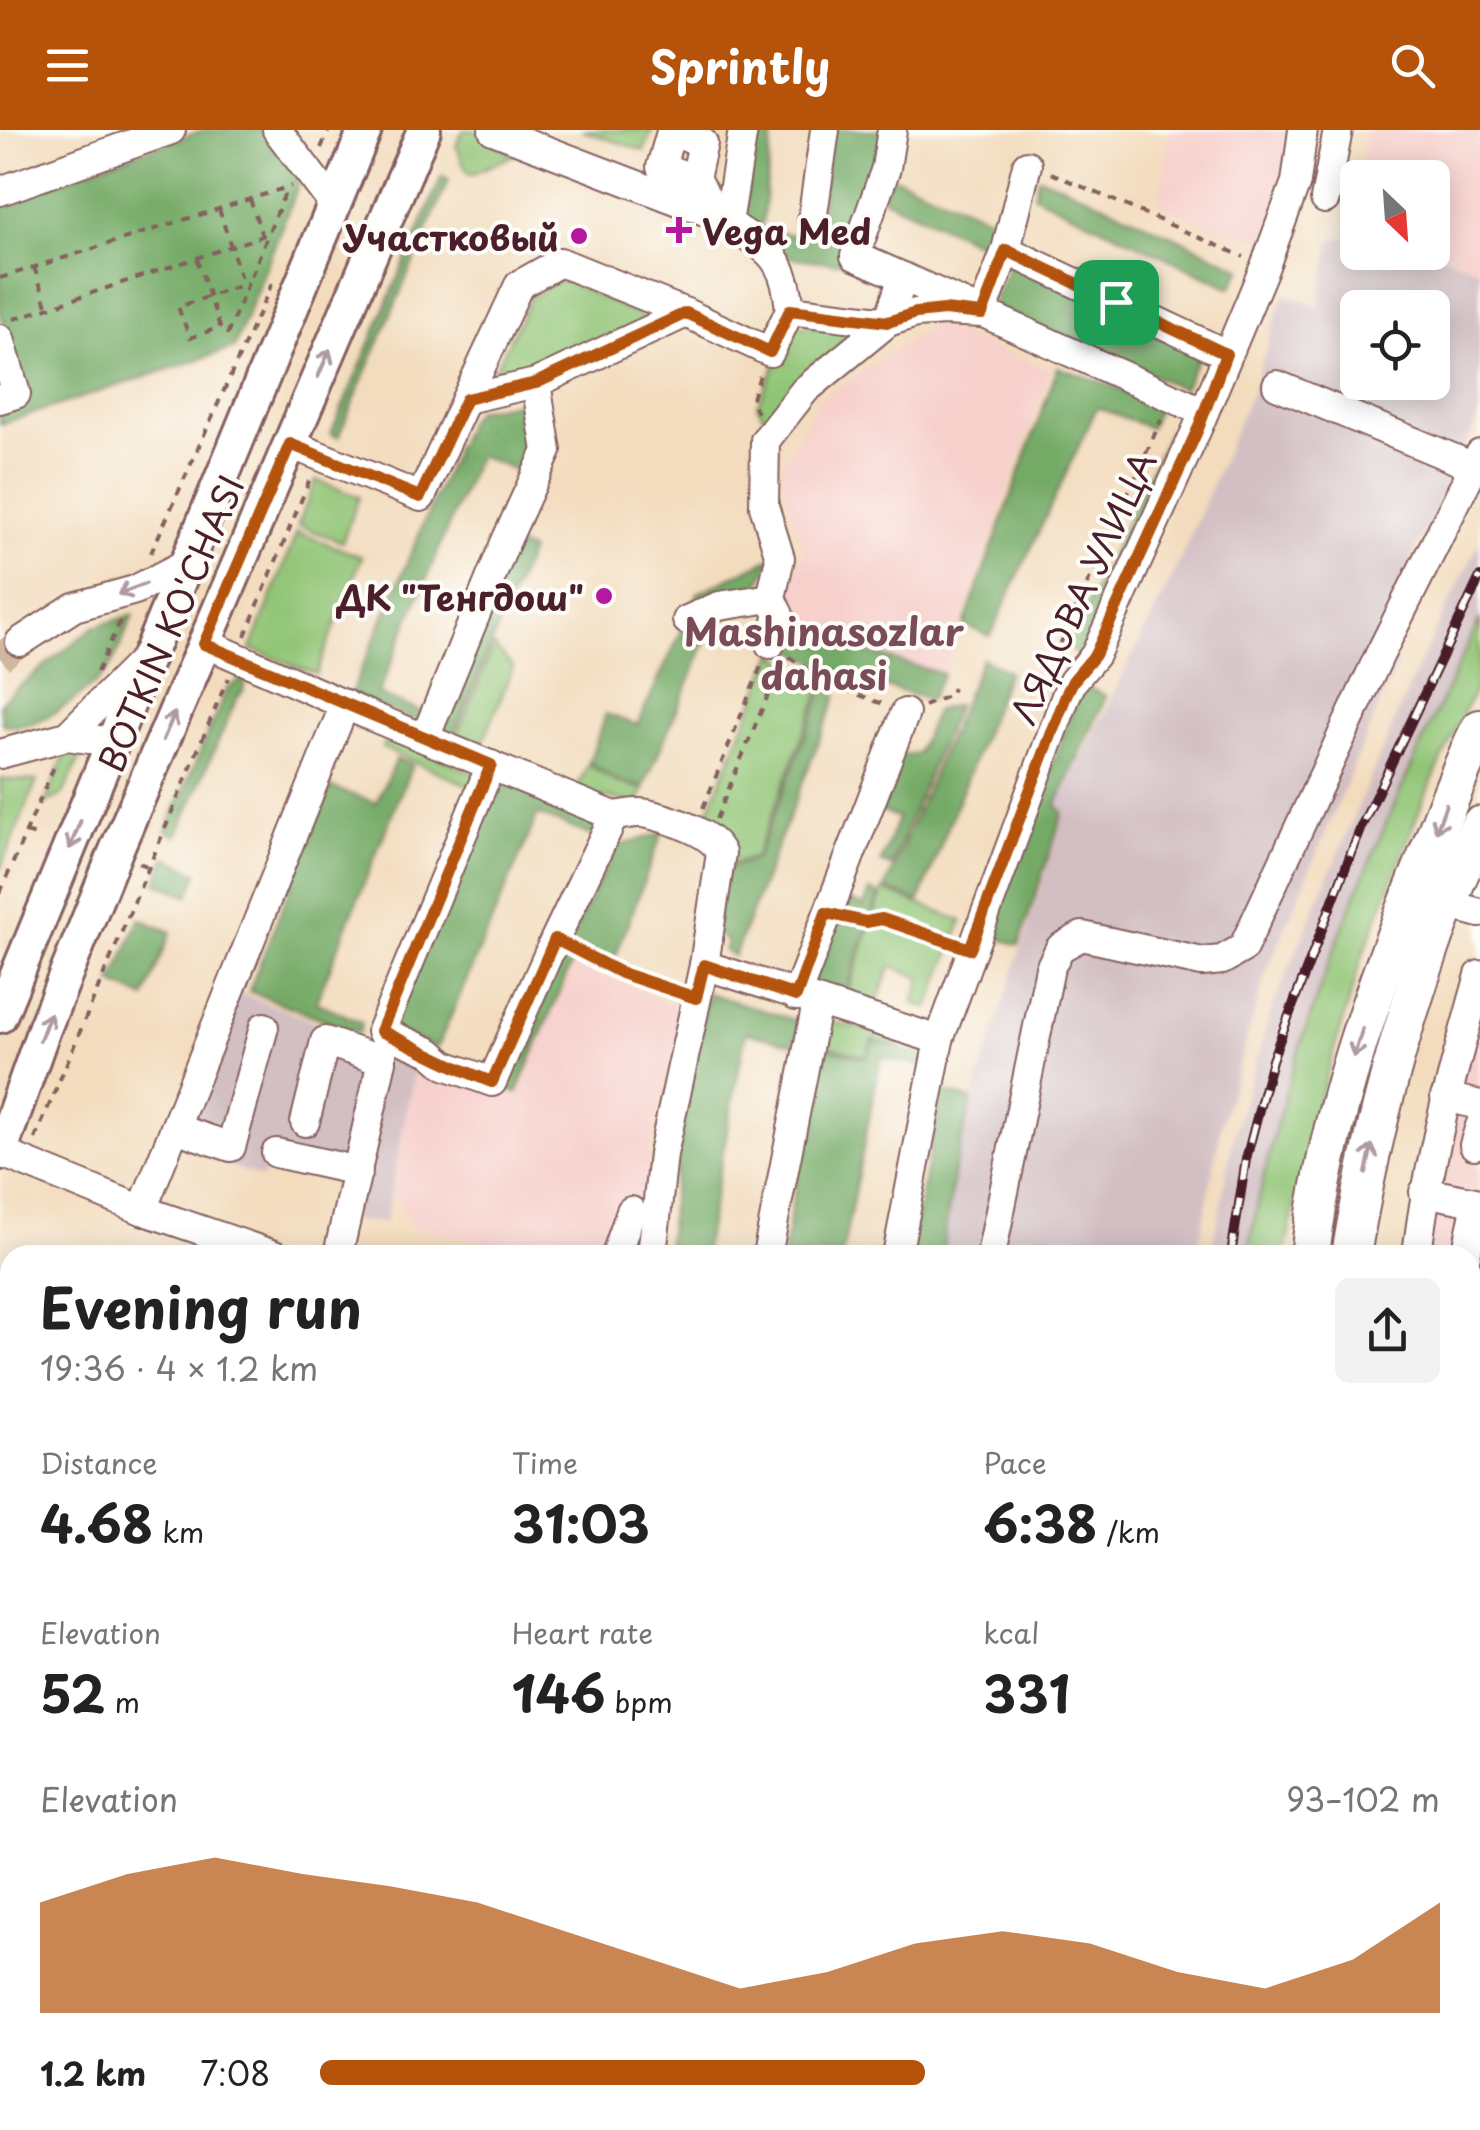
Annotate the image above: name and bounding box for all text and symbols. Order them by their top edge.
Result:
text: Sprintly [650,31,830,99]
icon: menu [40,38,95,93]
icon: search [1385,38,1440,93]
north arrow [1340,160,1450,270]
map controls [1340,160,1450,400]
place label: Vega Med [702,204,871,257]
place label: Участковый [342,210,559,263]
marker: Vega Med [666,217,692,243]
marker: Участковый [568,225,590,247]
pin [1074,260,1159,345]
icon: arrive [1089,275,1144,330]
button: locate [1340,290,1450,400]
one-way arrow [316,348,334,379]
street label: ЛЯДОВА УЛИЦА [996,442,1168,732]
street label: BOTKIN KO'CHASI [83,466,257,780]
place label: ДК "Тенгдош" [335,570,584,623]
one-way arrow [117,581,148,599]
marker: ДК "Тенгдош" [593,585,615,607]
district label: Mashinasozlar dahasi [684,602,964,703]
one-way arrow [161,711,179,742]
one-way arrow [1431,802,1449,833]
one-way arrow [64,819,82,850]
one-way arrow [37,1012,55,1043]
one-way arrow [1347,1026,1365,1058]
one-way arrow [1360,1144,1379,1176]
text: Evening run [40,1265,362,1348]
button: share [1335,1278,1440,1383]
text: 19:36 · 4 × 1.2 km [40,1344,318,1392]
text: Distance [40,1441,158,1484]
text: Time [512,1441,578,1484]
text: Pace [983,1441,1047,1484]
text: 4.68 [40,1484,153,1560]
text: 31:03 [512,1484,650,1560]
text: 6:38 [983,1484,1097,1560]
text: km [153,1510,204,1553]
text: /km [1097,1510,1160,1553]
text: Elevation [40,1611,161,1654]
text: Heart rate [512,1611,653,1654]
text: kcal [983,1611,1039,1654]
text: 52 [40,1654,105,1730]
text: 146 [512,1654,606,1730]
text: 331 [983,1654,1070,1730]
text: m [105,1680,140,1723]
text: bpm [606,1680,673,1723]
text: Elevation [40,1775,178,1823]
text: 93–102 m [1286,1775,1440,1823]
text: 1.2 km [40,2049,146,2097]
text: 7:08 [200,2049,270,2097]

